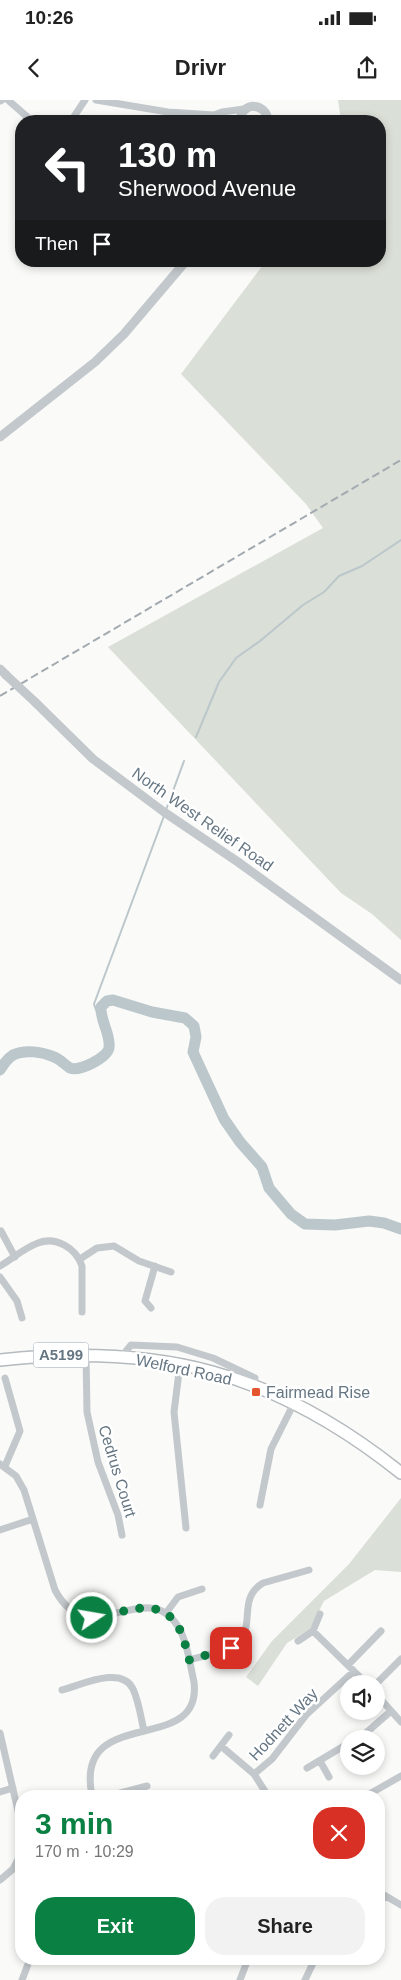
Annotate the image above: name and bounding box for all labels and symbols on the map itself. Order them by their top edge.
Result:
street label: North West Relief Road [129,764,276,874]
road number: A5199 [34,1342,88,1368]
street label: Welford Road [134,1351,233,1388]
place label: Fairmead Rise [266,1384,370,1401]
marker: Fairmead Rise [250,1386,262,1398]
street label: Cedrus Court [95,1423,140,1520]
position arrow [65,1591,117,1643]
pin [210,1627,252,1669]
street label: Hodnett Way [246,1685,321,1764]

